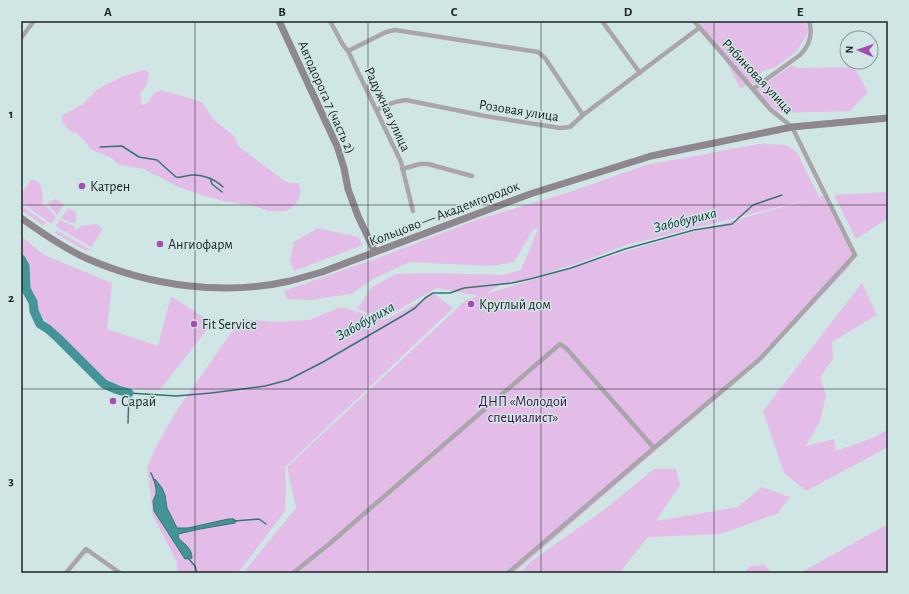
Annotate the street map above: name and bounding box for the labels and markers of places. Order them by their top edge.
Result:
place label: Катрен [90,180,130,194]
marker: Катрен [77,181,87,191]
place label: Ангиофарм [168,238,233,252]
marker: Ангиофарм [155,239,165,249]
place label: Круглый дом [479,298,551,312]
marker: Круглый дом [466,299,476,309]
place label: Fit Service [202,318,257,332]
marker: Fit Service [189,319,199,329]
place label: Сарай [121,395,156,409]
marker: Сарай [108,396,118,406]

